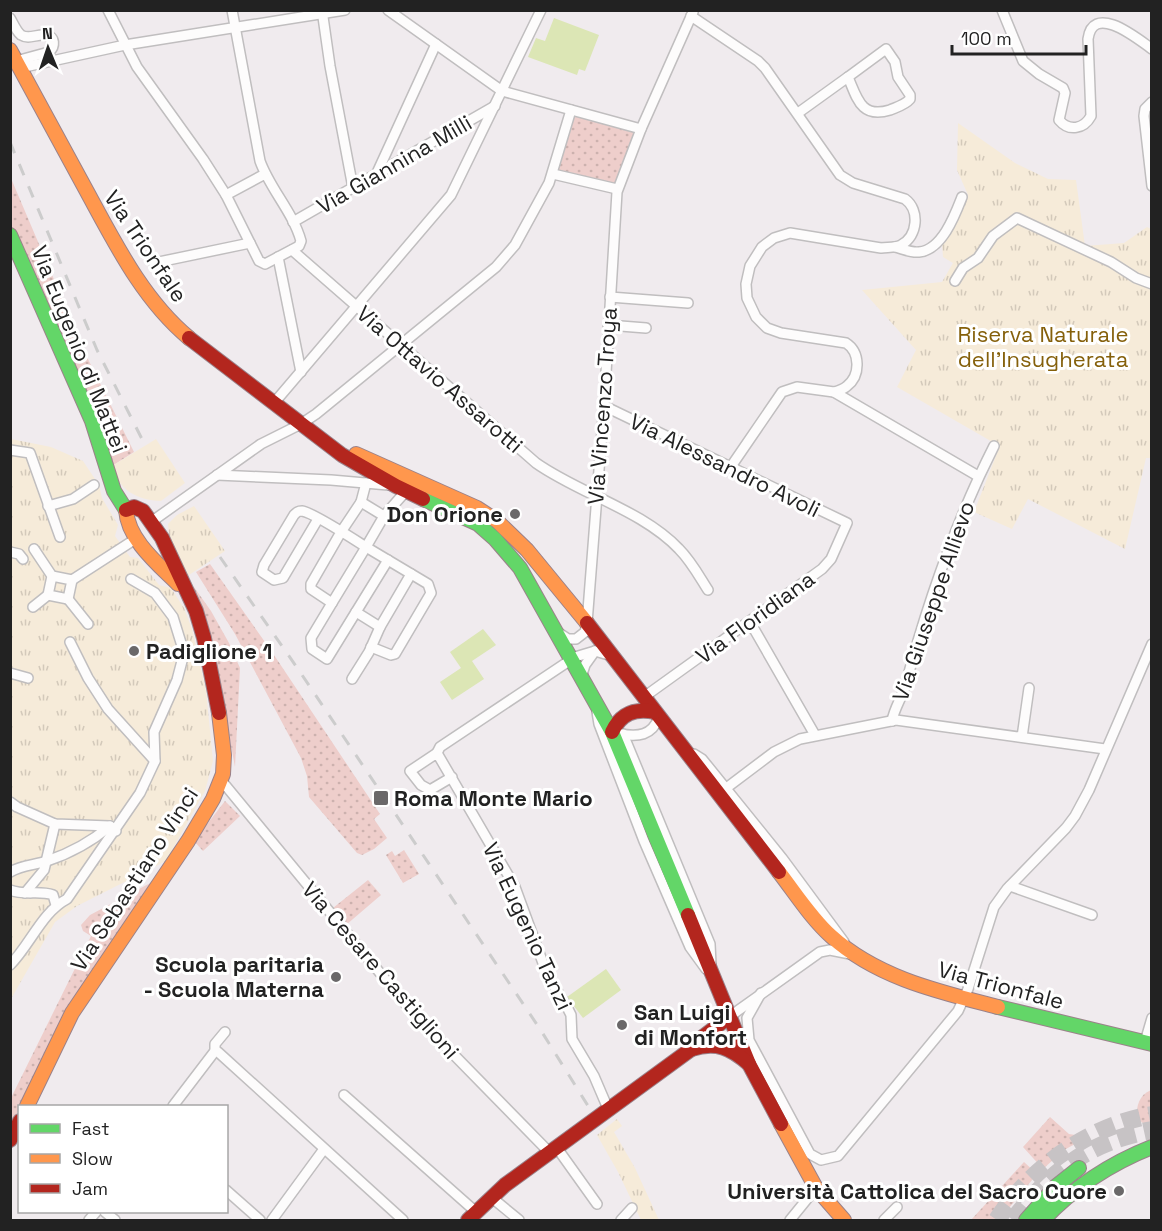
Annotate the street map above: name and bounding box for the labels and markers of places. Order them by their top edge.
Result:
place label: Don Orione [387,500,503,528]
marker: Don Orione [508,507,522,521]
place label: Padiglione 1 [146,637,272,665]
marker: Padiglione 1 [127,644,141,658]
place label: Roma Monte Mario [394,784,593,812]
marker: Roma Monte Mario [372,789,390,807]
place label: Scuola paritaria - Scuola Materna [143,950,324,1003]
marker: Scuola paritaria - Scuola Materna [329,970,343,984]
place label: San Luigi di Monfort [634,998,747,1051]
marker: San Luigi di Monfort [615,1018,629,1032]
place label: Università Cattolica del Sacro Cuore [727,1177,1107,1205]
marker: Università Cattolica del Sacro Cuore [1112,1184,1126,1198]

